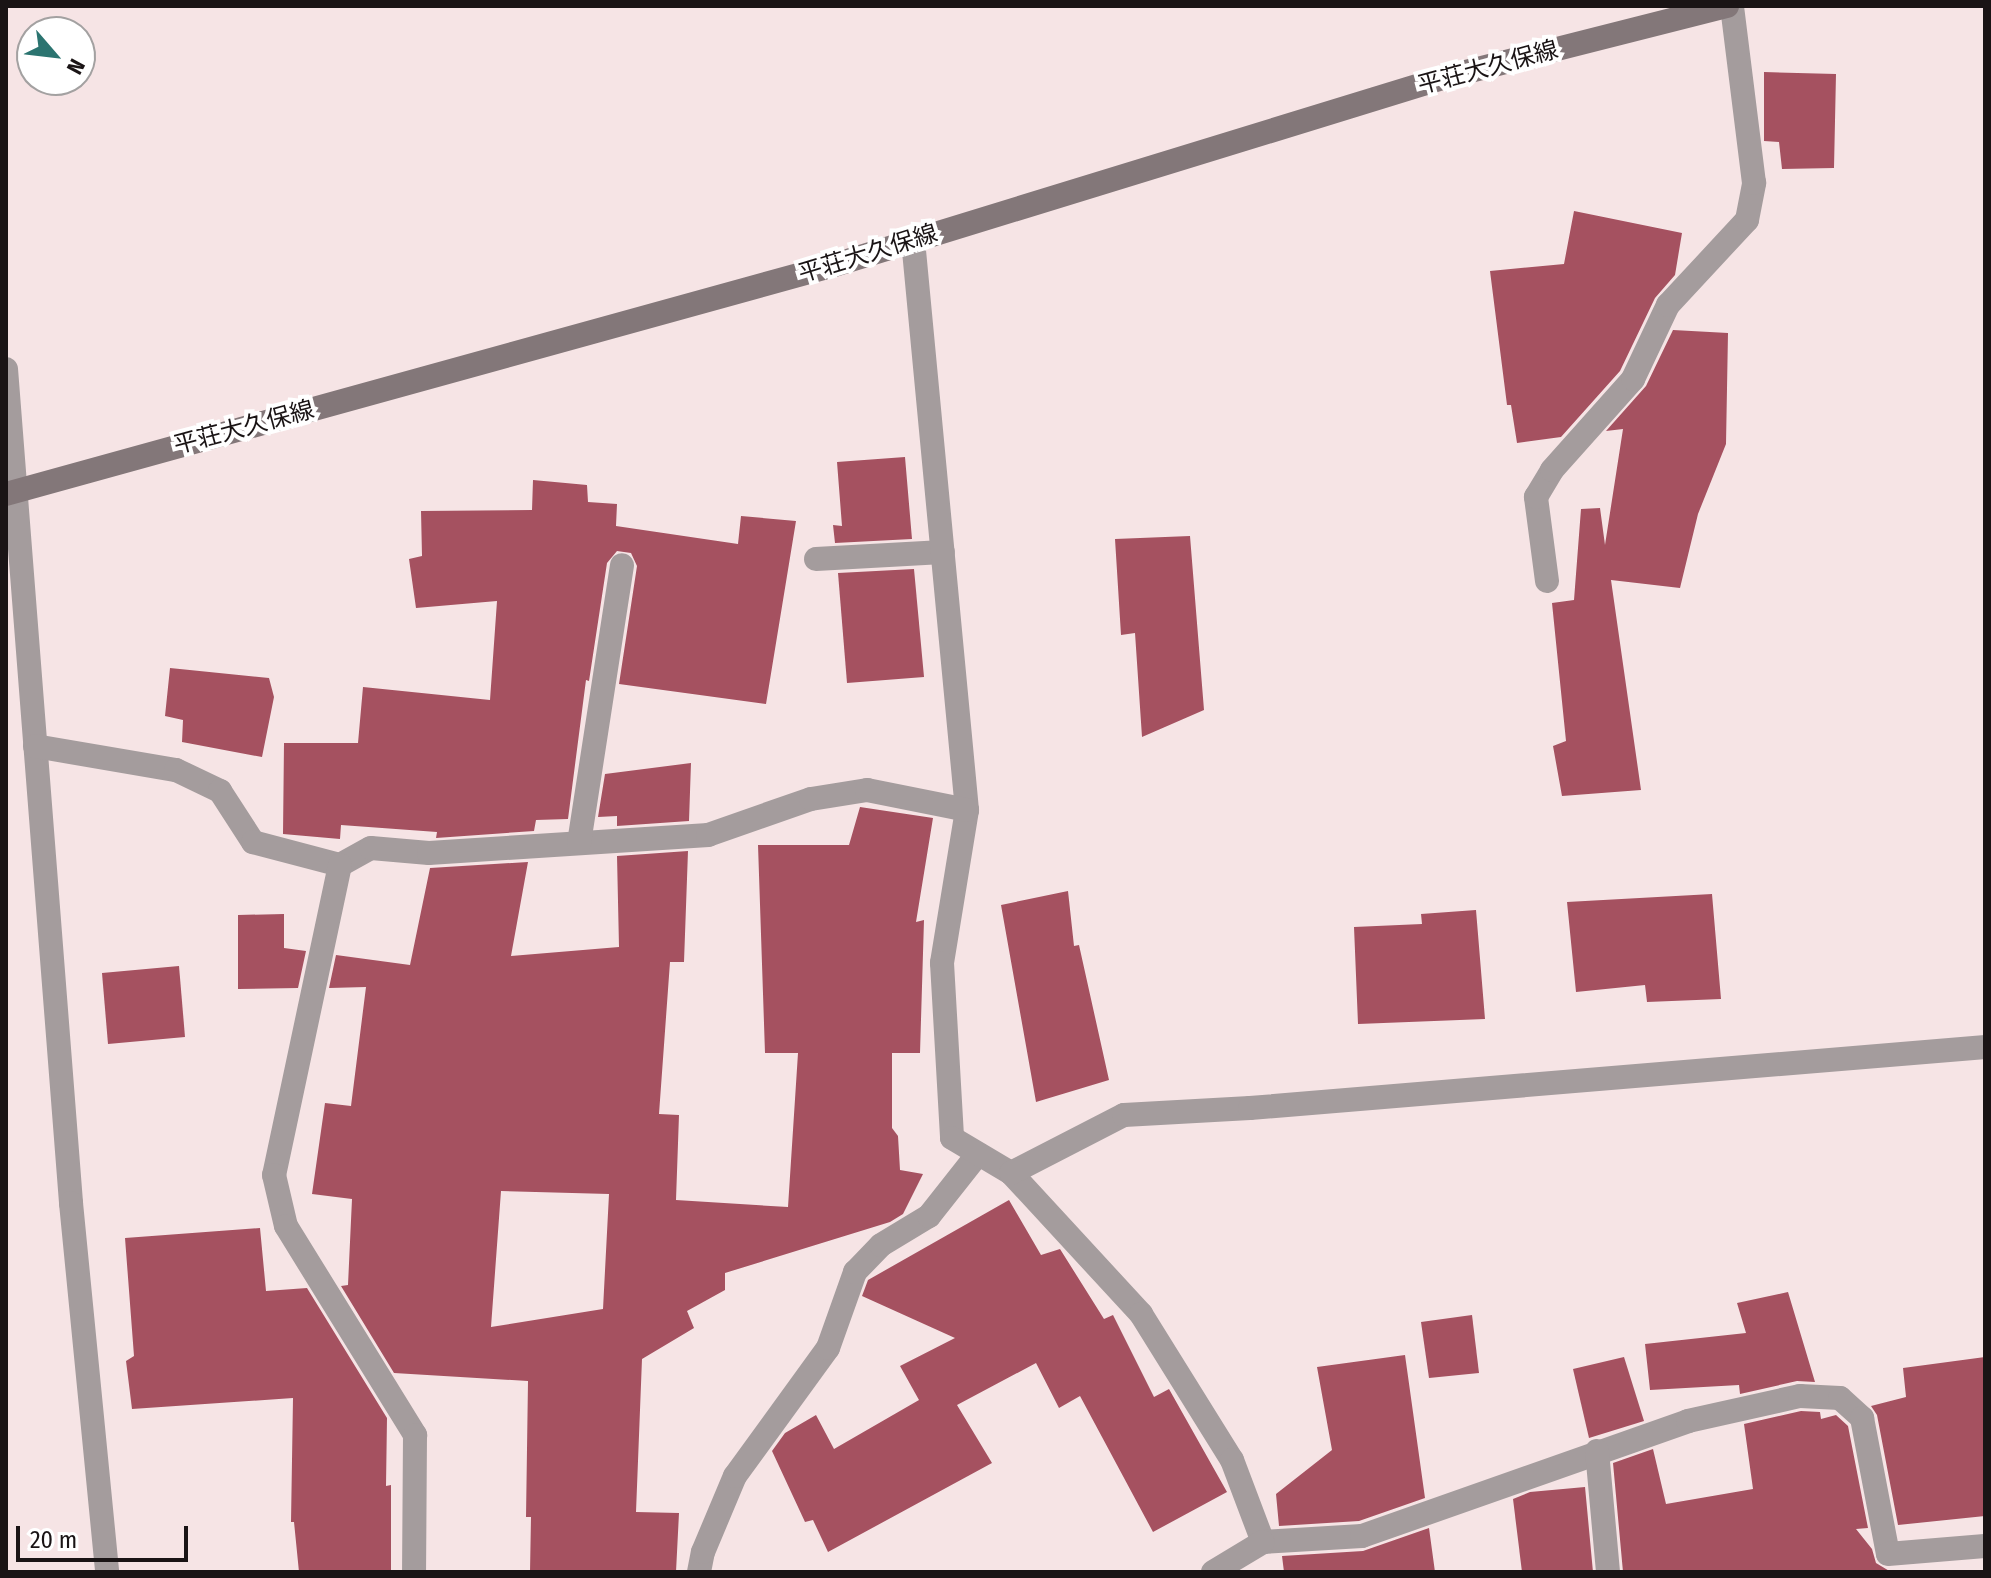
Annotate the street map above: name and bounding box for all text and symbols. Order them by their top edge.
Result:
north arrow [16,16,96,96]
street label: 平荘大久保線 [1415,35,1561,101]
text: N [61,54,91,79]
street label: 平荘大久保線 [795,219,941,289]
street label: 平荘大久保線 [171,395,317,461]
scale bar [20,1510,192,1560]
text: 20 m [30,1526,77,1554]

